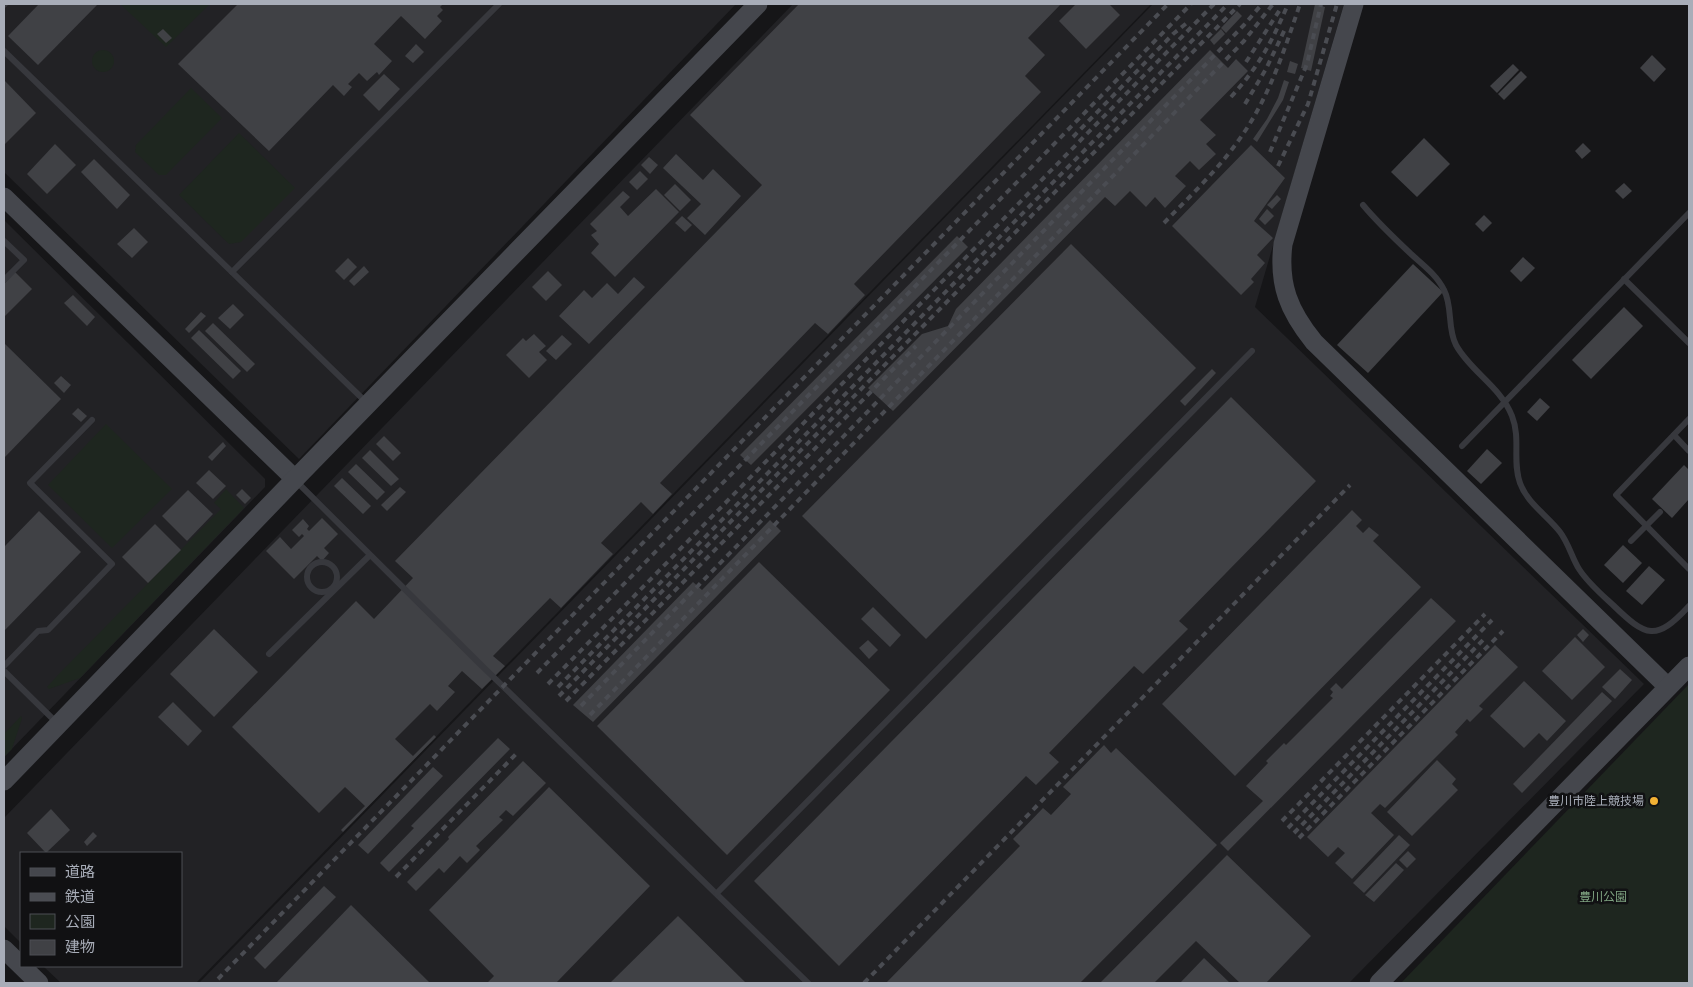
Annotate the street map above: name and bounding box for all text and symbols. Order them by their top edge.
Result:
place label: 豊川市陸上競技場 [1548,793,1644,810]
marker: 豊川市陸上競技場 [1648,795,1660,807]
legend [20,852,182,967]
text: 道路 [65,862,95,883]
text: 鉄道 [65,887,95,908]
park label: 豊川公園 [1579,889,1627,906]
text: 公園 [65,912,95,933]
text: 建物 [65,937,95,958]

